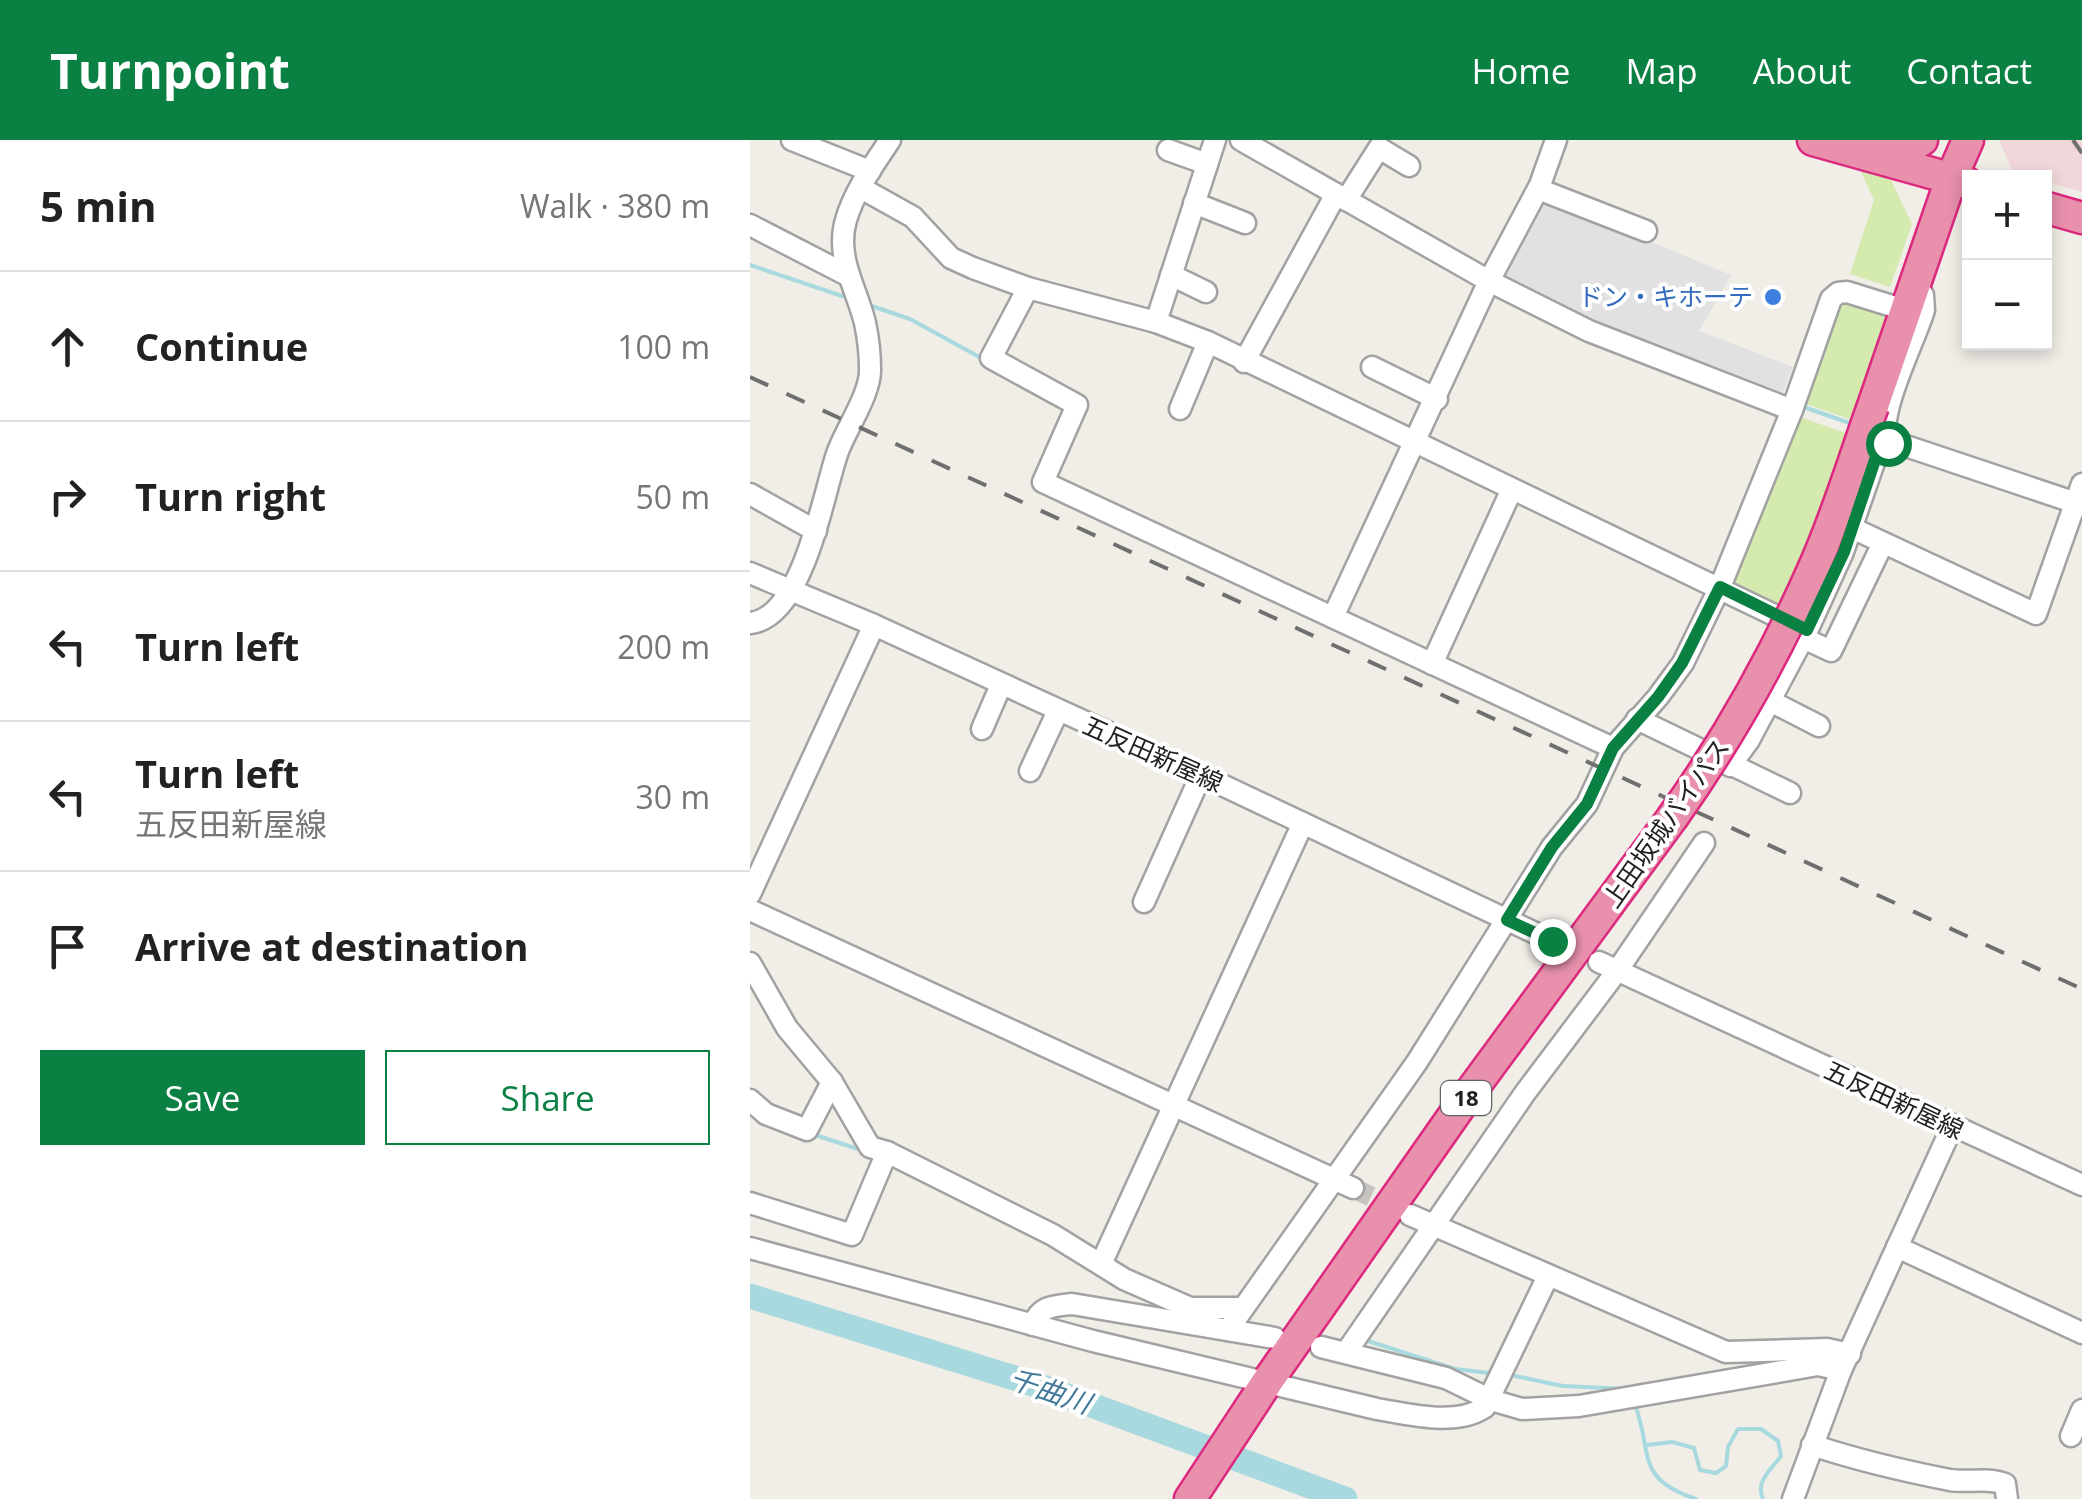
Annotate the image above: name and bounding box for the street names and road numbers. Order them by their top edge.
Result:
street label: 五反田新屋線 [1078,707,1229,799]
street label: 上田坂城バイパス [1594,731,1736,914]
street label: 五反田新屋線 [1819,1052,1970,1146]
road number: 18 [1441,1081,1491,1115]

